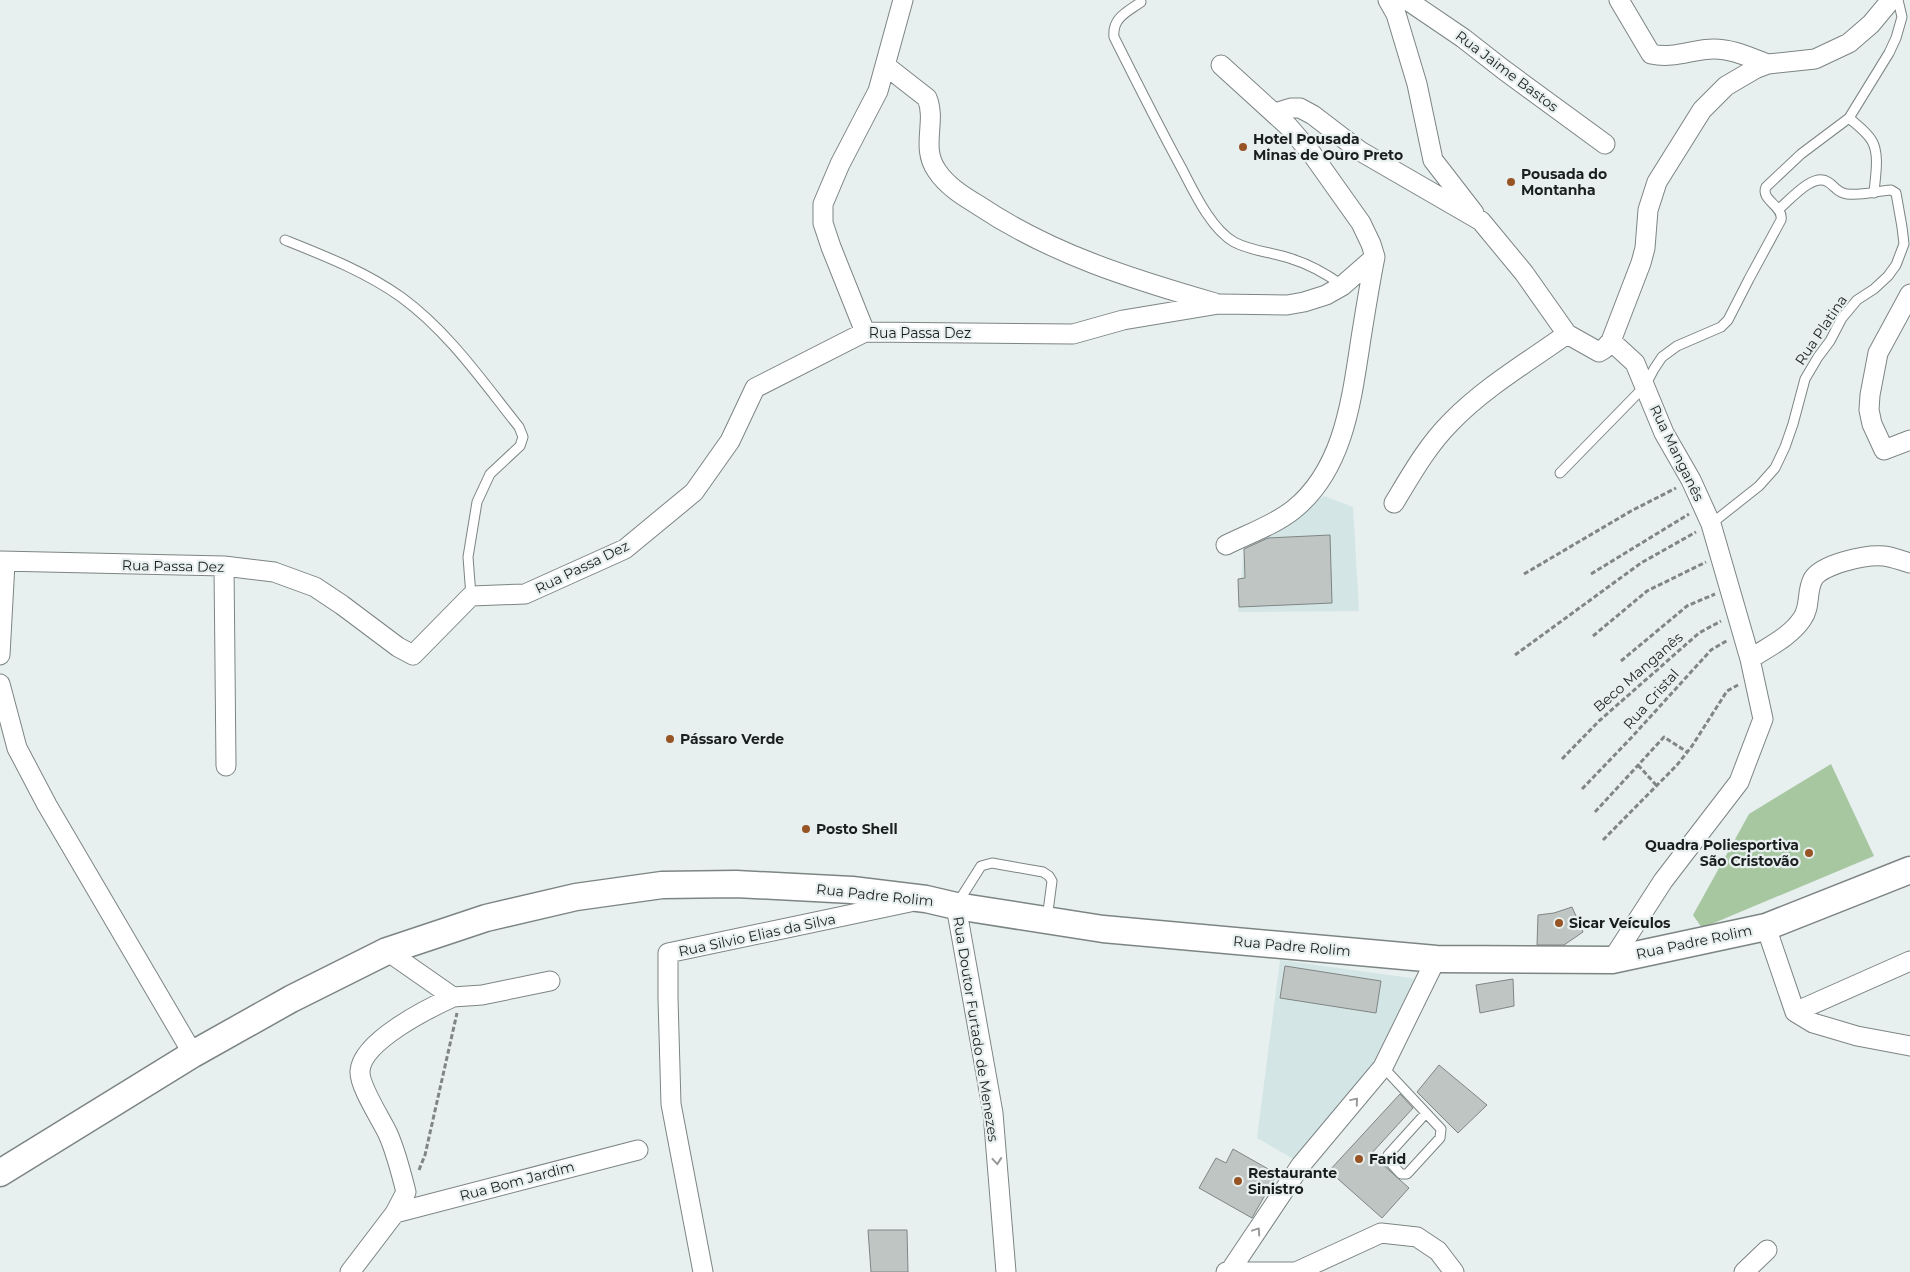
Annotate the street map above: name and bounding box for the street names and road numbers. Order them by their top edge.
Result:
street label: Rua Jaime Bastos [1452,26,1562,116]
street label: Rua Platina [1791,292,1851,368]
street label: Rua Passa Dez [869,324,971,342]
street label: Rua Manganês [1646,402,1708,504]
street label: Rua Passa Dez [532,536,632,598]
street label: Rua Passa Dez [122,556,224,576]
street label: Beco Manganês [1589,628,1687,716]
street label: Rua Cristal [1619,665,1683,733]
street label: Rua Padre Rolim [815,880,935,910]
street label: Rua Silvio Elias da Silva [677,910,837,960]
street label: Rua Doutor Furtado de Menezes [949,915,1003,1143]
street label: Rua Padre Rolim [1634,921,1754,963]
street label: Rua Padre Rolim [1232,932,1352,960]
street label: Rua Bom Jardim [458,1157,576,1205]

